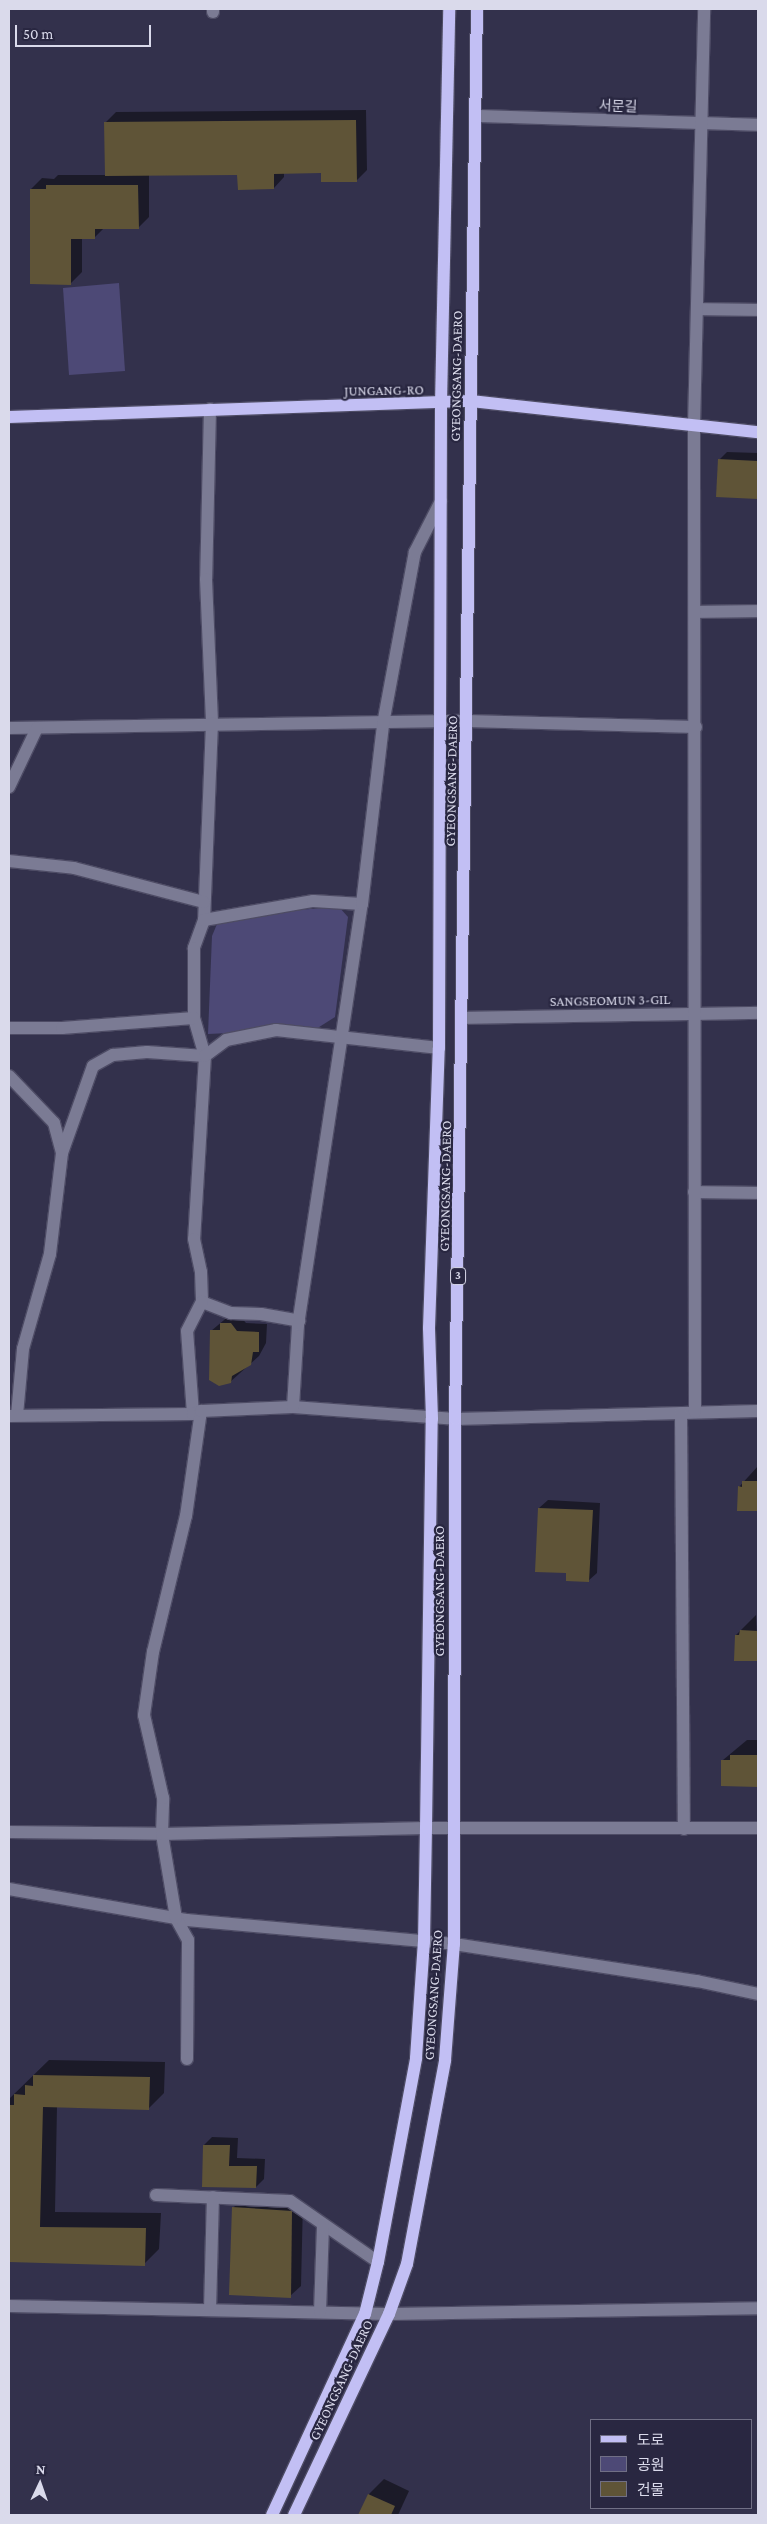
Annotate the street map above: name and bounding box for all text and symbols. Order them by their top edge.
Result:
scale bar [18,15,154,47]
text: 50 m [23,26,53,42]
street label: 서문길 [598,97,638,115]
street label: GYEONGSANG-DAERO [446,310,466,442]
street label: JUNGANG-RO [344,381,424,399]
street label: GYEONGSANG-DAERO [441,715,461,847]
street label: SANGSEOMUN 3-GIL [550,991,670,1009]
street label: GYEONGSANG-DAERO [435,1120,455,1252]
road number: 3 [449,1266,467,1285]
street label: GYEONGSANG-DAERO [431,1526,447,1656]
street label: GYEONGSANG-DAERO [420,1929,446,2061]
street label: GYEONGSANG-DAERO [306,2317,376,2443]
legend [590,2419,752,2509]
text: 도로 [637,2432,665,2448]
text: 공원 [637,2457,665,2473]
north arrow [15,2459,65,2509]
text: N [36,2461,46,2477]
text: 건물 [637,2482,665,2498]

